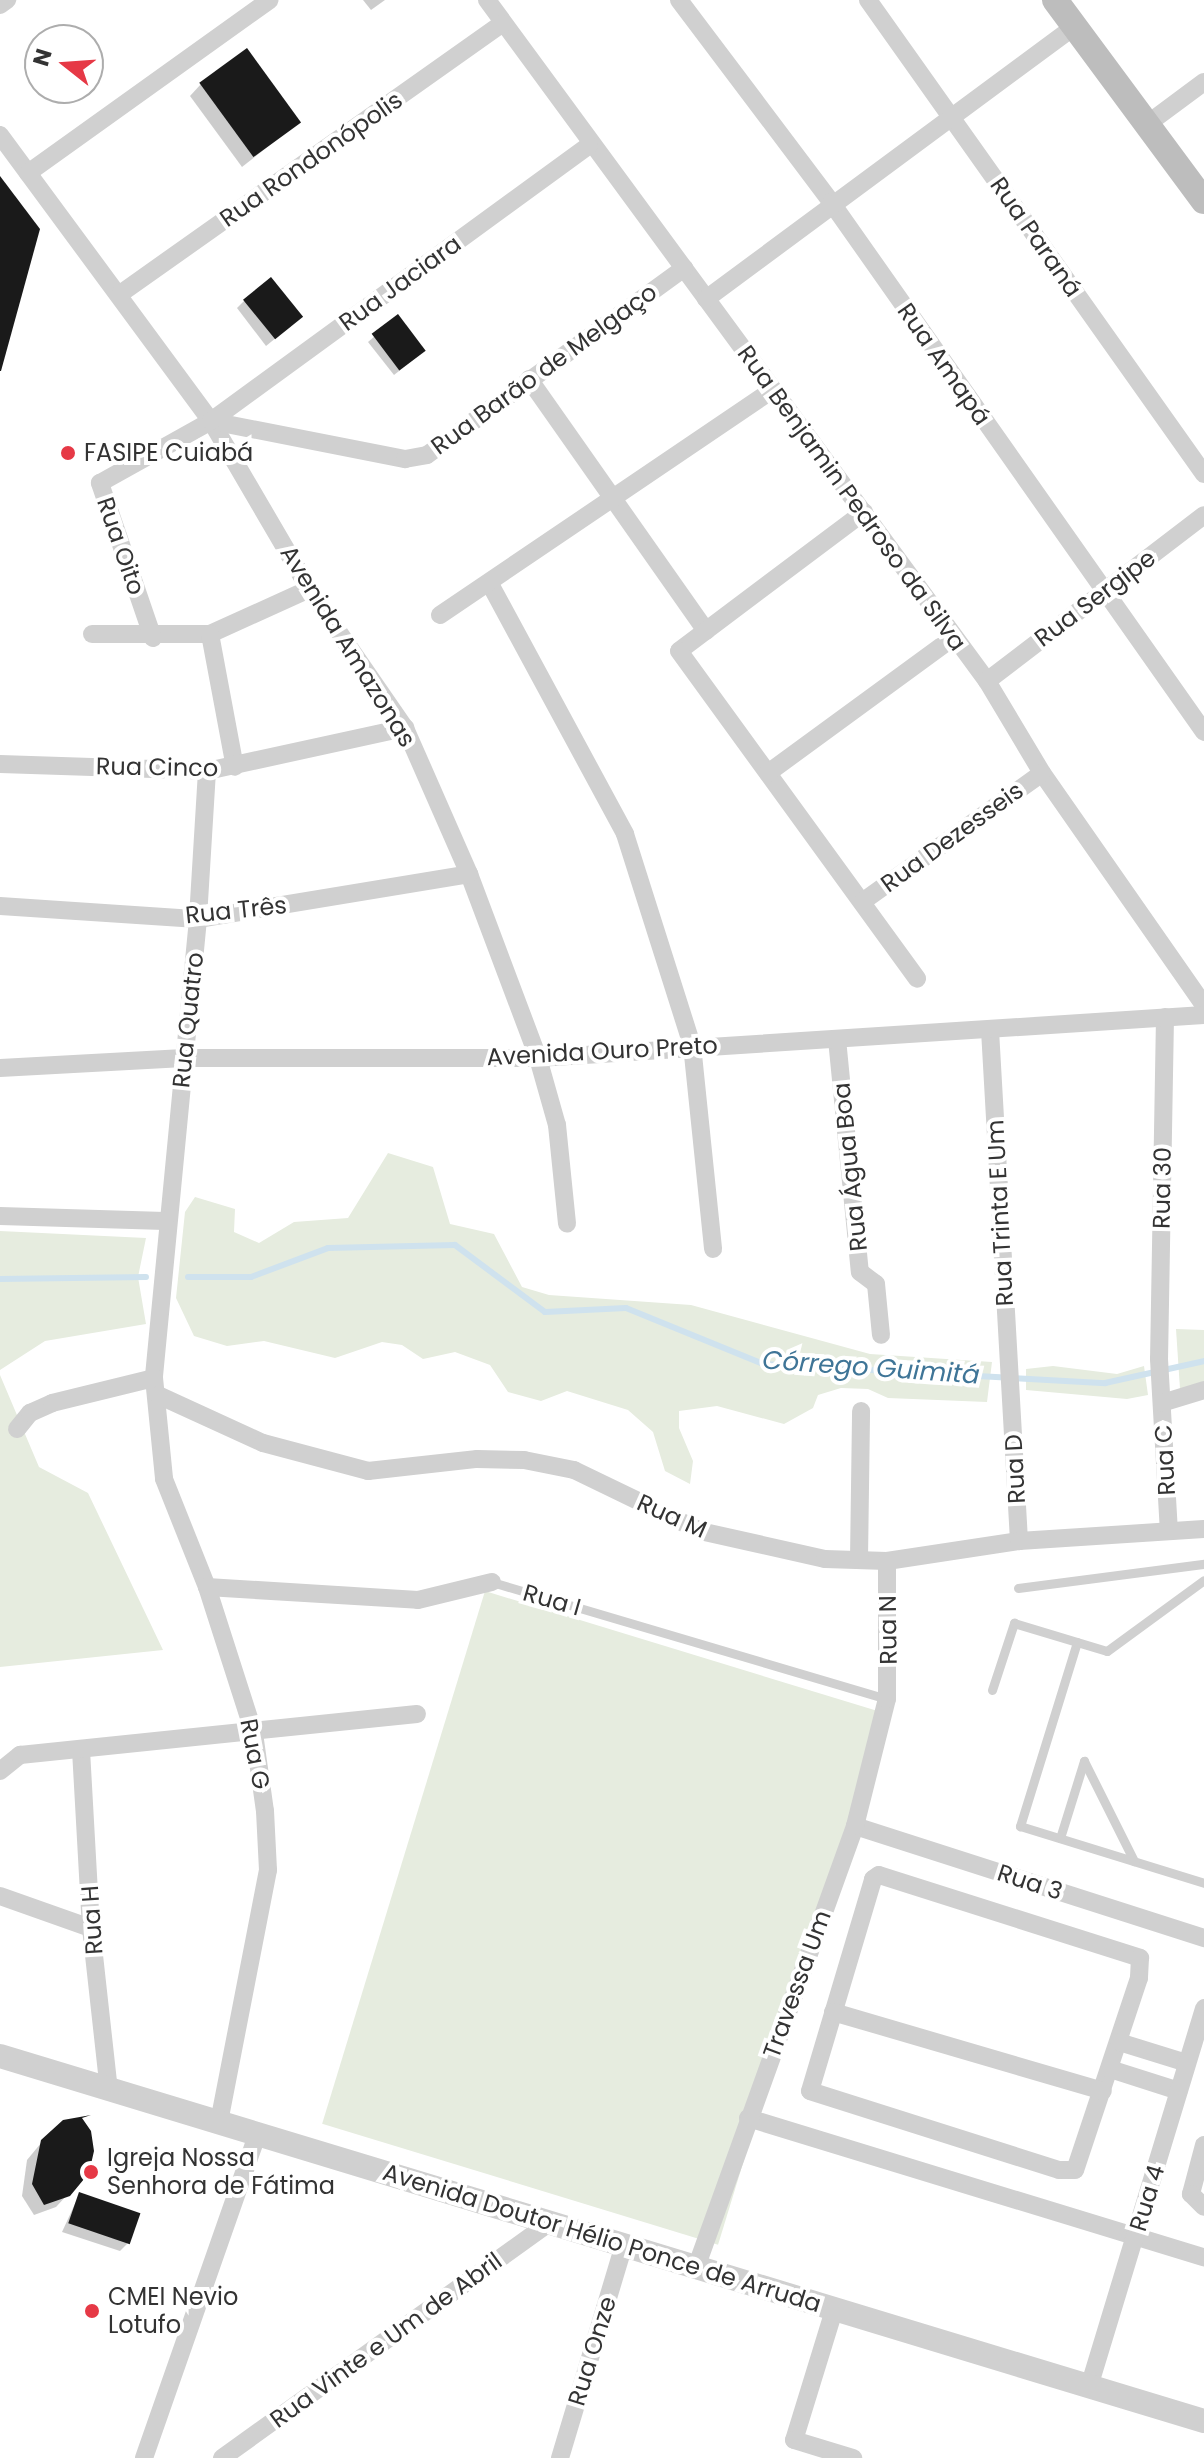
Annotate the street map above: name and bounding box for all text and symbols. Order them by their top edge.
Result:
north arrow [24,24,104,104]
text: N [25,45,60,70]
street label: Rua Rondonópolis [214,85,408,233]
street label: Rua Paraná [984,172,1088,302]
street label: Rua Jaciara [334,229,466,337]
street label: Rua Barão de Melgaço [426,277,662,461]
street label: Rua Amapá [891,298,997,430]
street label: Rua Benjamin Pedroso da Silva [732,340,972,656]
place label: FASIPE Cuiabá [84,439,253,467]
marker: FASIPE Cuiabá [59,444,77,462]
street label: Rua Oito [91,493,151,599]
street label: Avenida Amazonas [274,540,422,752]
street label: Rua Sergipe [1029,543,1161,653]
street label: Rua Cinco [96,752,218,782]
street label: Rua Dezesseis [875,776,1029,898]
street label: Rua Três [184,890,288,930]
street label: Rua Quatro [167,951,209,1089]
street label: Avenida Ouro Preto [486,1031,718,1071]
street label: Rua Água Boa [827,1081,873,1253]
street label: Rua Trinta E Um [981,1119,1019,1307]
street label: Rua 30 [1147,1147,1177,1229]
water label: Córrego Guimitá [761,1345,981,1391]
street label: Rua C [1149,1424,1181,1496]
street label: Rua D [999,1434,1031,1504]
street label: Rua M [633,1488,711,1544]
street label: Rua I [520,1578,584,1622]
street label: Rua N [873,1595,903,1665]
street label: Rua G [234,1716,276,1792]
street label: Rua 3 [994,1858,1066,1906]
street label: Rua H [75,1884,109,1956]
street label: Travessa Um [757,1906,837,2062]
place label: Igreja Nossa Senhora de Fátima [107,2144,335,2200]
street label: Avenida Doutor Hélio Ponce de Arruda [379,2157,825,2319]
street label: Rua 4 [1123,2161,1171,2235]
marker: Igreja Nossa Senhora de Fátima [82,2163,100,2181]
street label: Rua Vinte e Um de Abril [265,2246,507,2434]
place label: CMEI Nevio Lotufo [108,2283,238,2339]
street label: Rua Onze [562,2293,622,2409]
marker: CMEI Nevio Lotufo [83,2302,101,2320]

